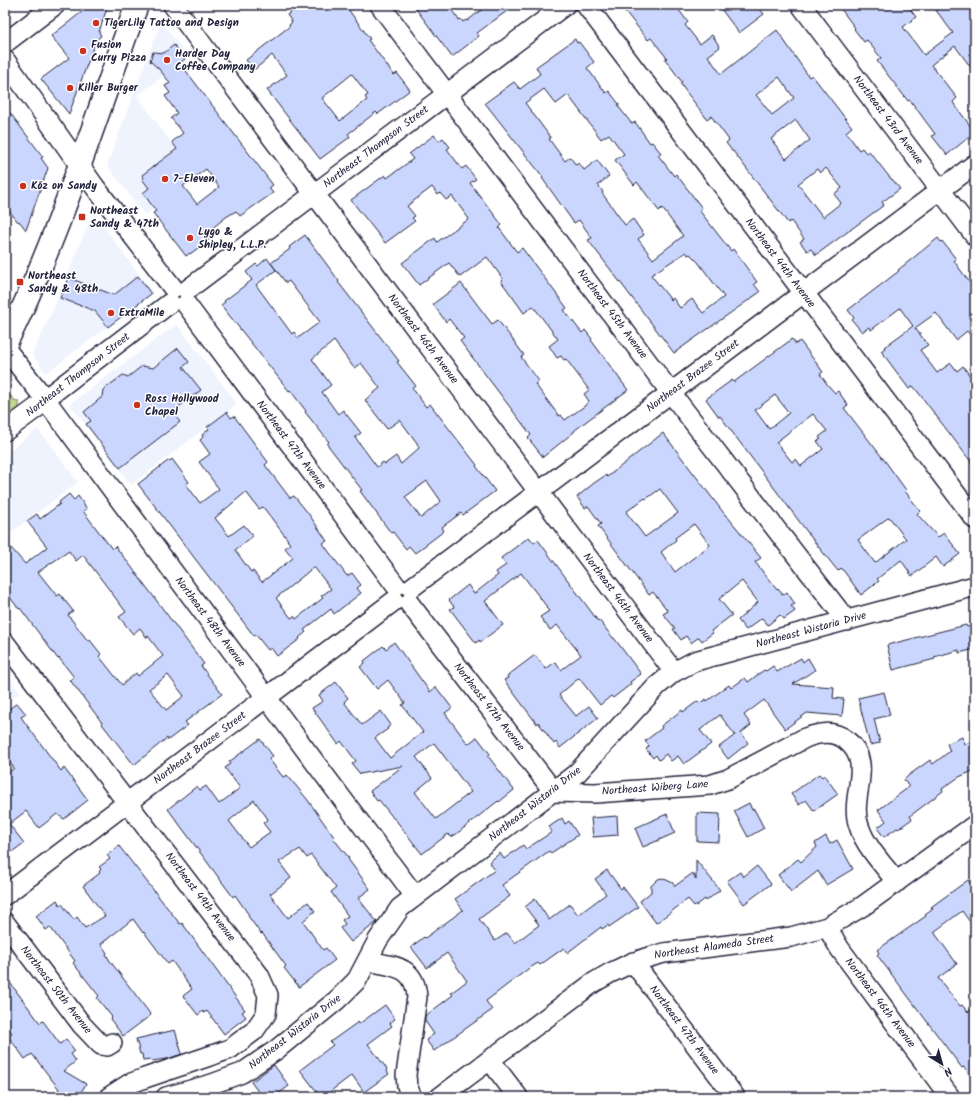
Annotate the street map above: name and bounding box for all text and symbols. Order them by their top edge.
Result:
place label: TigerLily Tattoo and Design [104,14,239,32]
marker: TigerLily Tattoo and Design [91,18,101,28]
place label: Fusion Curry Pizza [91,36,147,67]
place label: Harder Day Coffee Company [175,45,256,76]
marker: Fusion Curry Pizza [78,46,88,56]
marker: Harder Day Coffee Company [162,55,172,65]
street label: Northeast 43rd Avenue [848,71,928,169]
place label: Killer Burger [78,79,139,97]
marker: Killer Burger [65,83,75,93]
street label: Northeast Thompson Street [319,101,433,193]
place label: 7-Eleven [173,170,215,188]
marker: 7-Eleven [160,174,170,184]
place label: Kōz on Sandy [31,177,97,195]
marker: Kōz on Sandy [18,181,28,191]
place label: Northeast Sandy & 47th [90,202,159,233]
marker: Northeast Sandy & 47th [77,212,87,222]
street label: Northeast 44th Avenue [740,214,820,312]
place label: Lygo & Shipley, L.L.P. [198,223,266,254]
marker: Lygo & Shipley, L.L.P. [185,233,195,243]
street label: Northeast 45th Avenue [572,265,652,363]
place label: Northeast Sandy & 48th [28,267,98,298]
marker: Northeast Sandy & 48th [15,277,25,287]
street label: Northeast 46th Avenue [383,290,463,388]
place label: ExtraMile [119,304,165,322]
marker: ExtraMile [106,308,116,318]
street label: Northeast Thompson Street [22,328,135,422]
street label: Northeast Brazee Street [643,335,744,417]
place label: Ross Hollywood Chapel [145,390,220,421]
street label: Northeast 47th Avenue [251,397,331,493]
marker: Ross Hollywood Chapel [132,400,142,410]
street label: Northeast 46th Avenue [578,549,658,647]
street label: Northeast 48th Avenue [170,573,250,671]
street label: Northeast Wistaria Drive [754,607,868,653]
street label: Northeast 47th Avenue [449,659,529,755]
street label: Northeast Brazee Street [150,707,251,789]
street label: Northeast Wistaria Drive [485,762,585,846]
street label: Northeast Wiberg Lane [601,775,709,801]
street label: Northeast 49th Avenue [160,848,240,946]
street label: Northeast Alameda Street [653,930,776,964]
street label: Northeast 50th Avenue [16,942,96,1038]
street label: Northeast 46th Avenue [840,954,920,1052]
street label: Northeast 47th Avenue [644,982,724,1078]
street label: Northeast Wistaria Drive [245,990,345,1074]
north arrow [922,1044,962,1084]
text: N [939,1062,956,1080]

